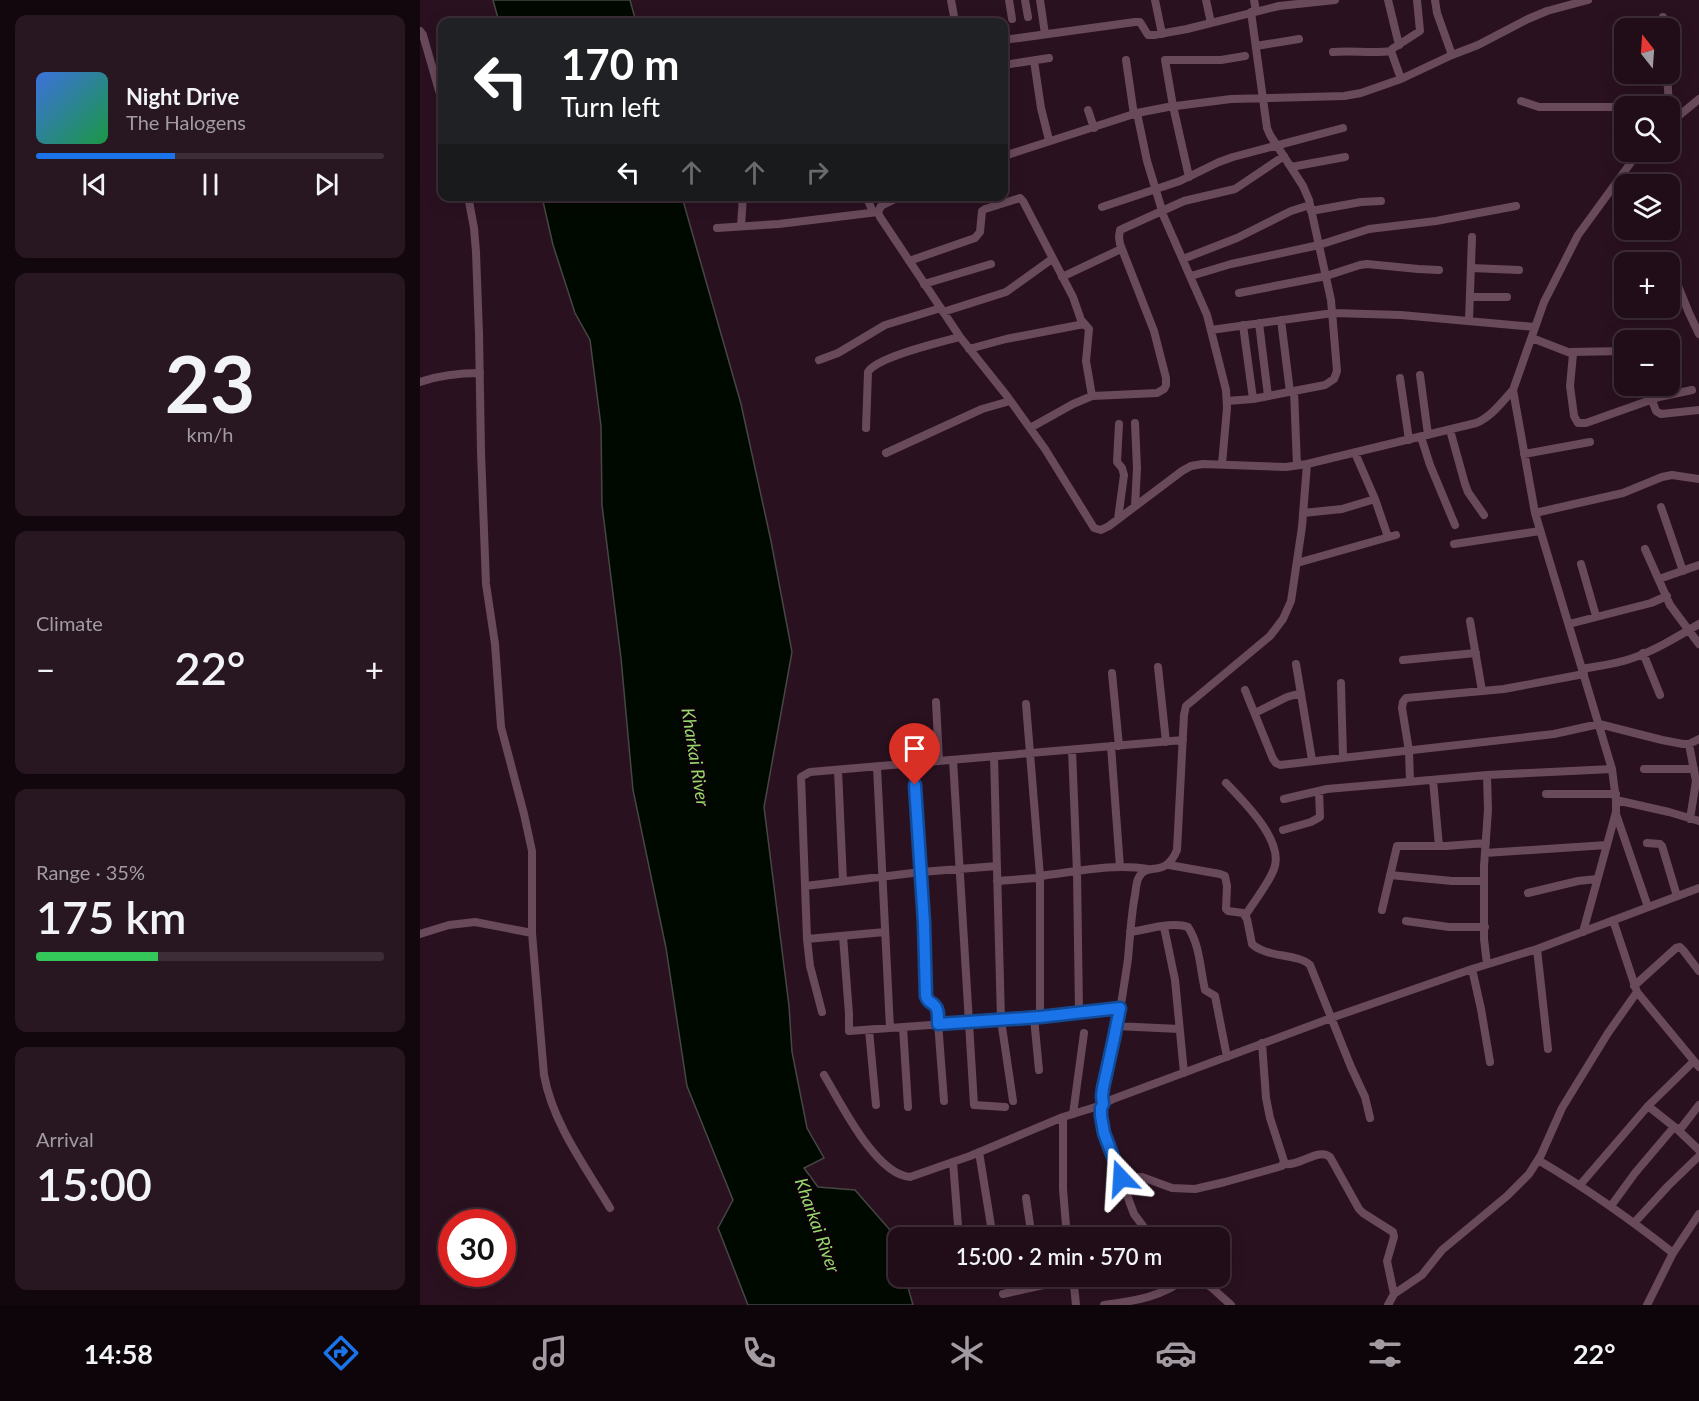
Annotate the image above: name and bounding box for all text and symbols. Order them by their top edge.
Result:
north arrow [1614,18,1680,84]
map controls [1614,18,1680,396]
text: 170 m [561,39,679,89]
icon: left [462,42,540,120]
text: Night Drive [126,83,239,110]
text: Turn left [561,90,660,123]
button: search [1614,96,1680,162]
text: The Halogens [126,110,246,134]
icon: left [612,156,645,189]
icon: ahead [675,156,708,189]
icon: ahead [738,156,771,189]
icon: right [801,156,834,189]
icon: previous [78,168,111,201]
icon: pause [194,168,227,201]
icon: next [310,168,343,201]
button: layers [1614,174,1680,240]
button: + [1614,252,1680,318]
button: − [1614,330,1680,396]
text: 23 [165,336,255,430]
text: km/h [187,422,233,446]
text: Climate [36,611,103,635]
text: 22° [175,641,245,695]
text: − [36,649,55,689]
text: + [365,649,384,689]
water label: Kharkai River [677,706,715,809]
pin [889,723,940,785]
icon: arrive [898,732,931,765]
text: Range · 35% [36,860,145,884]
text: 175 km [36,890,186,944]
text: Arrival [36,1127,94,1151]
position arrow [1089,1146,1153,1210]
text: 15:00 [36,1157,152,1211]
water label: Kharkai River [791,1175,846,1276]
speed limit sign: 30 [438,1209,516,1287]
text: 15:00 · 2 min · 570 m [956,1243,1162,1270]
icon: directions [320,1332,362,1374]
icon: music [529,1332,571,1374]
icon: phone [738,1332,780,1374]
icon: climate [946,1332,988,1374]
icon: car [1155,1332,1197,1374]
icon: filters [1364,1332,1406,1374]
text: 14:58 [83,1337,153,1370]
text: 22° [1573,1337,1615,1370]

